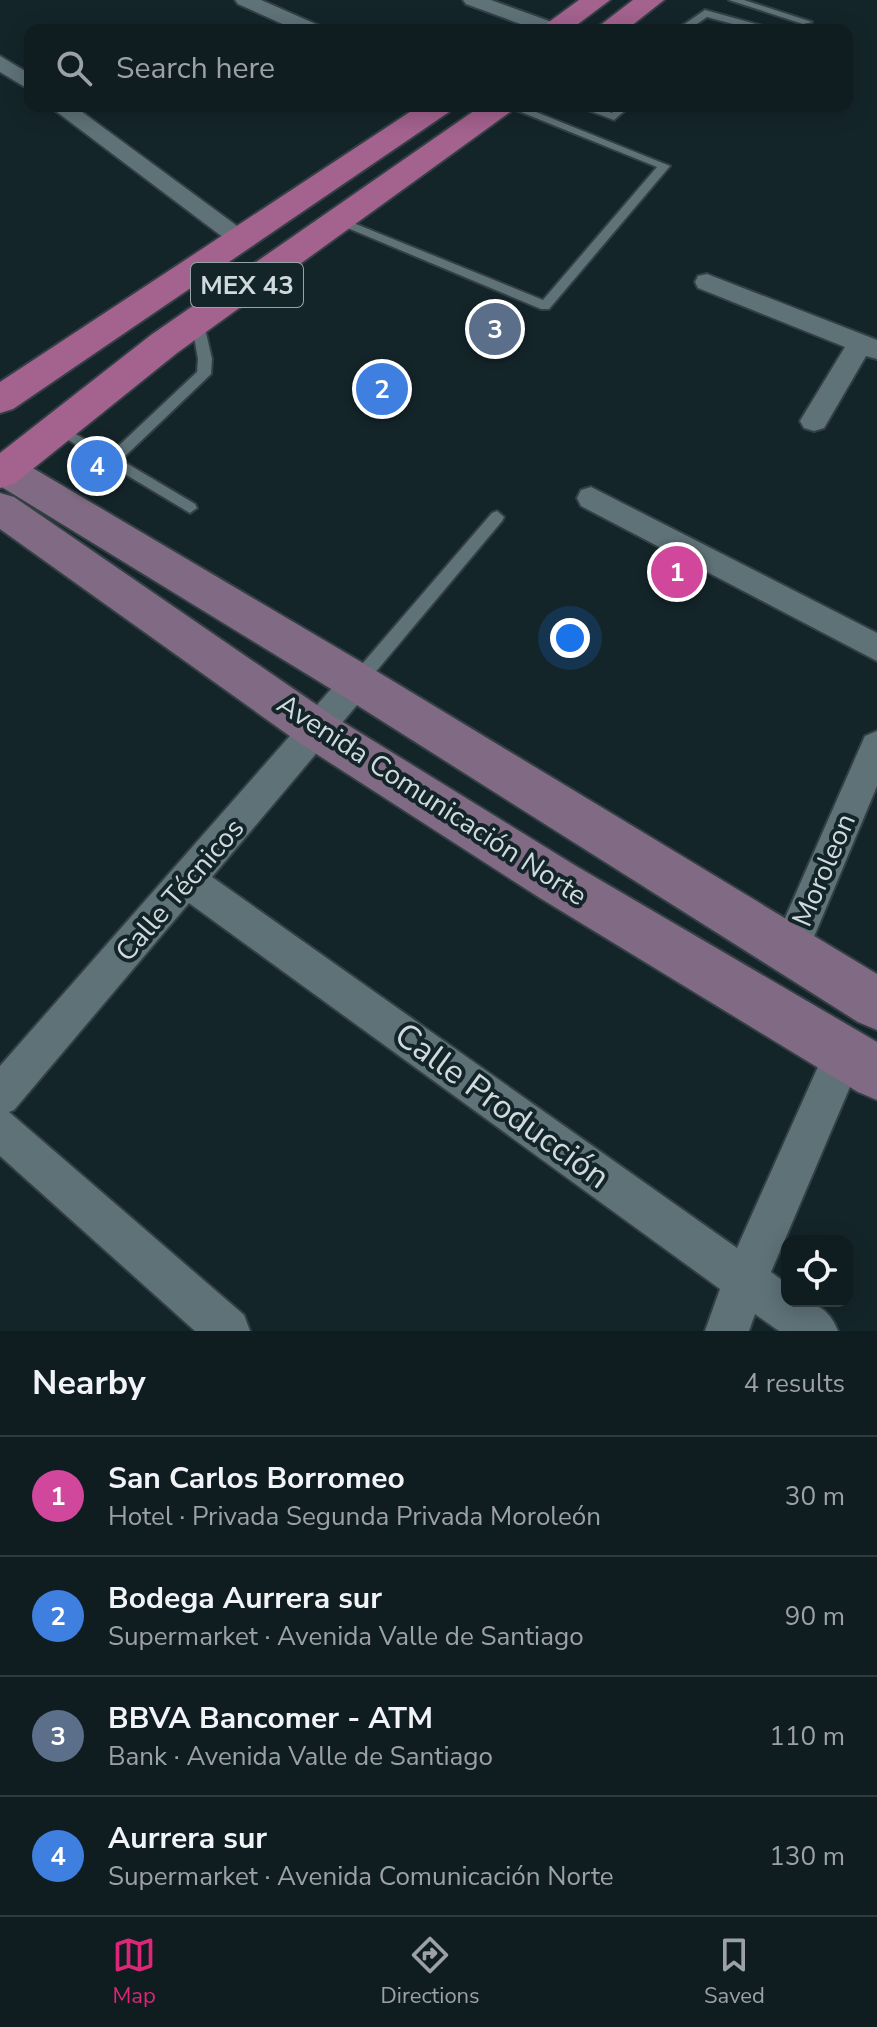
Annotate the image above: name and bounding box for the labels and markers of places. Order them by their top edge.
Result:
pin: 3 [469,299,521,359]
pin: 2 [356,359,408,419]
pin: 4 [71,436,123,496]
pin: 1 [651,542,703,602]

